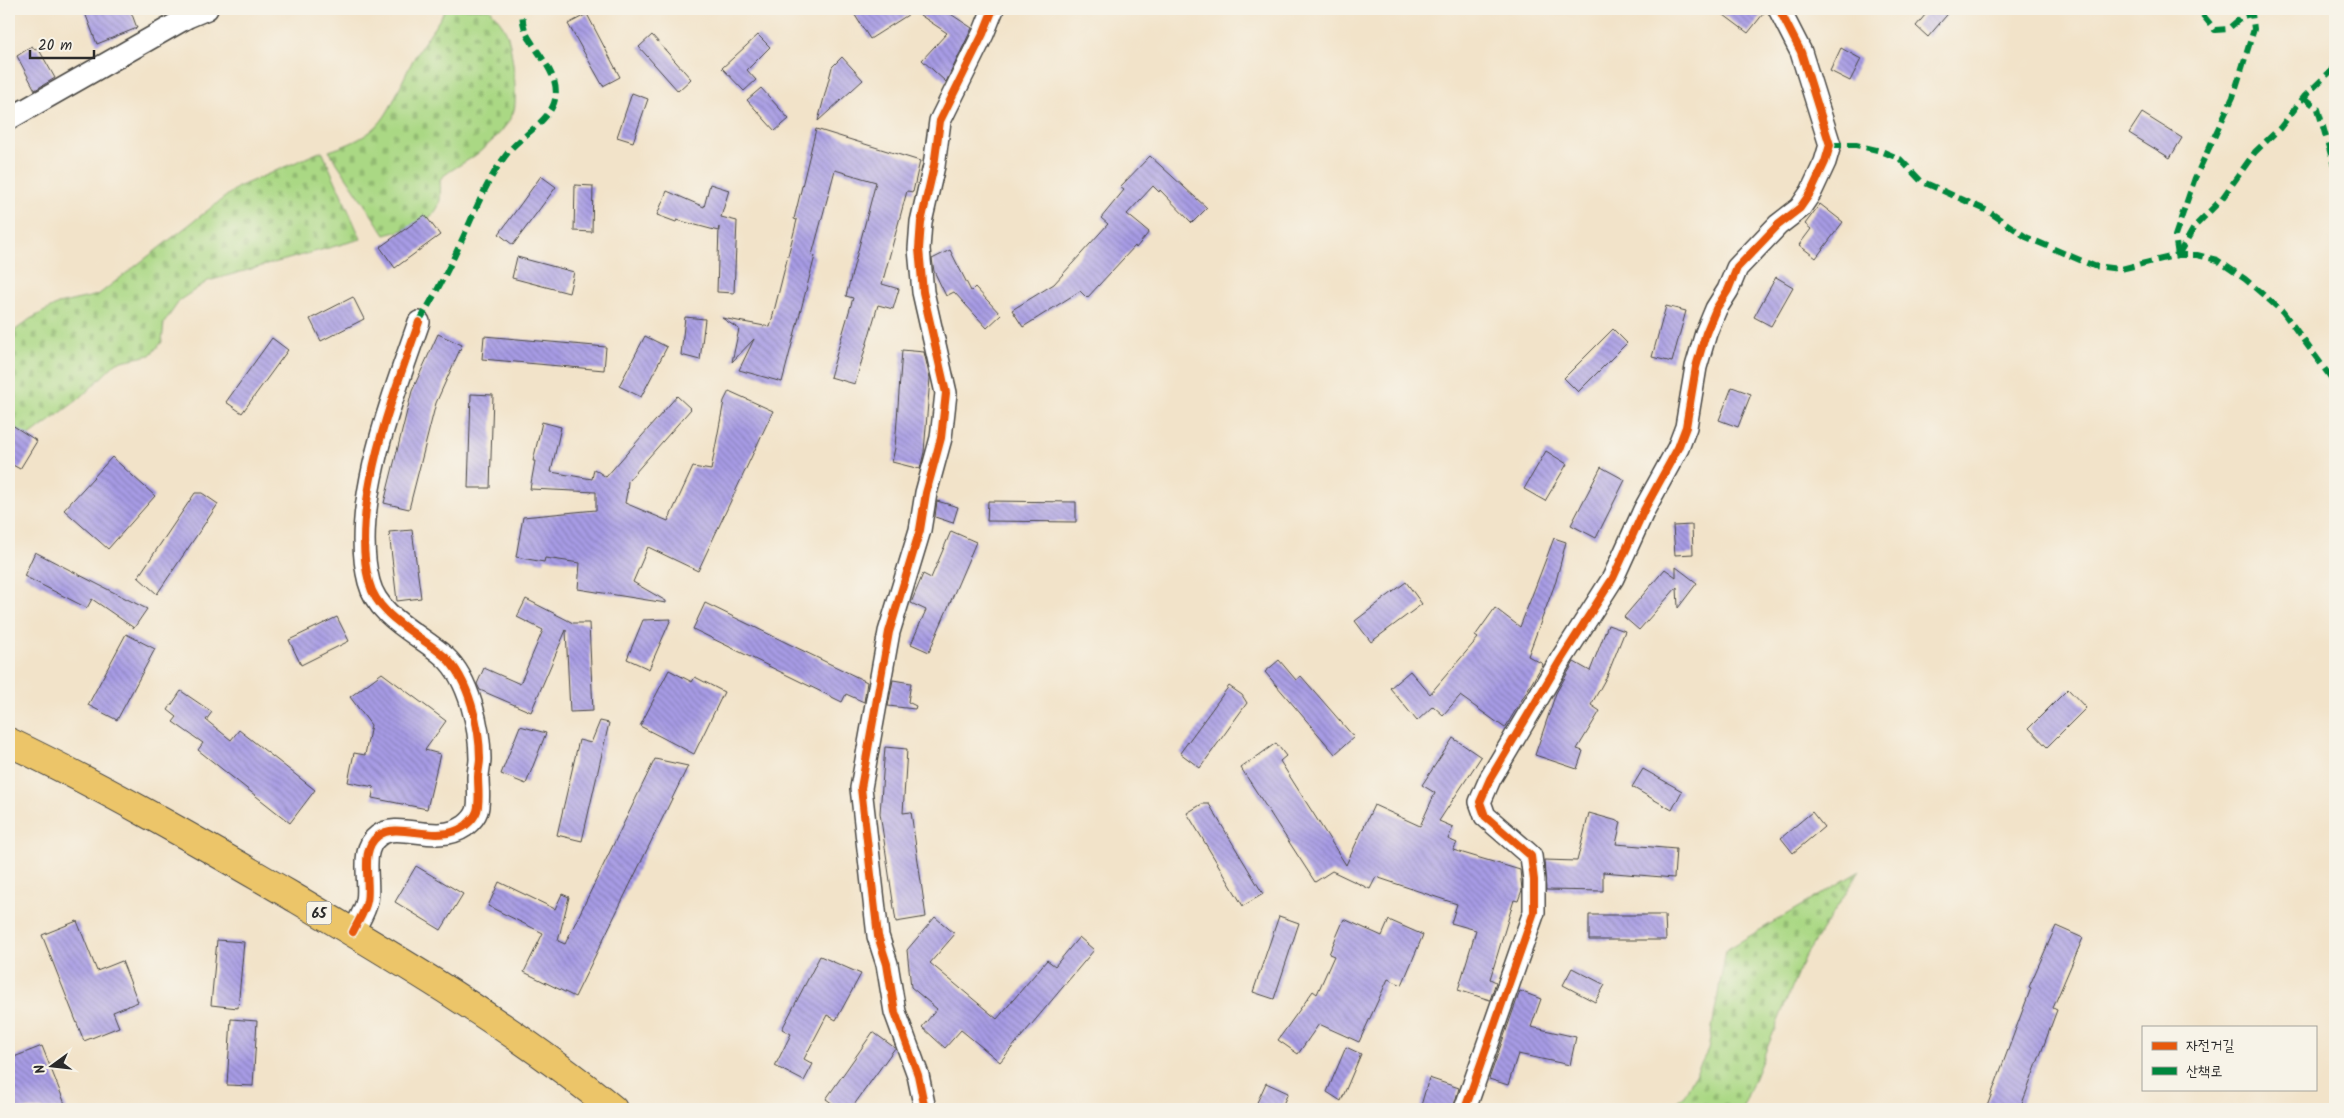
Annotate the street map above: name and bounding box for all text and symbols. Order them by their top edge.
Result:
scale bar [30,28,94,60]
text: 20 m [38,34,72,58]
road number: 65 [306,901,332,924]
legend [2142,1026,2316,1090]
text: 자전거길 [2186,1034,2234,1058]
north arrow [28,1040,78,1090]
text: 산책로 [2186,1060,2222,1084]
text: N [29,1062,52,1076]

